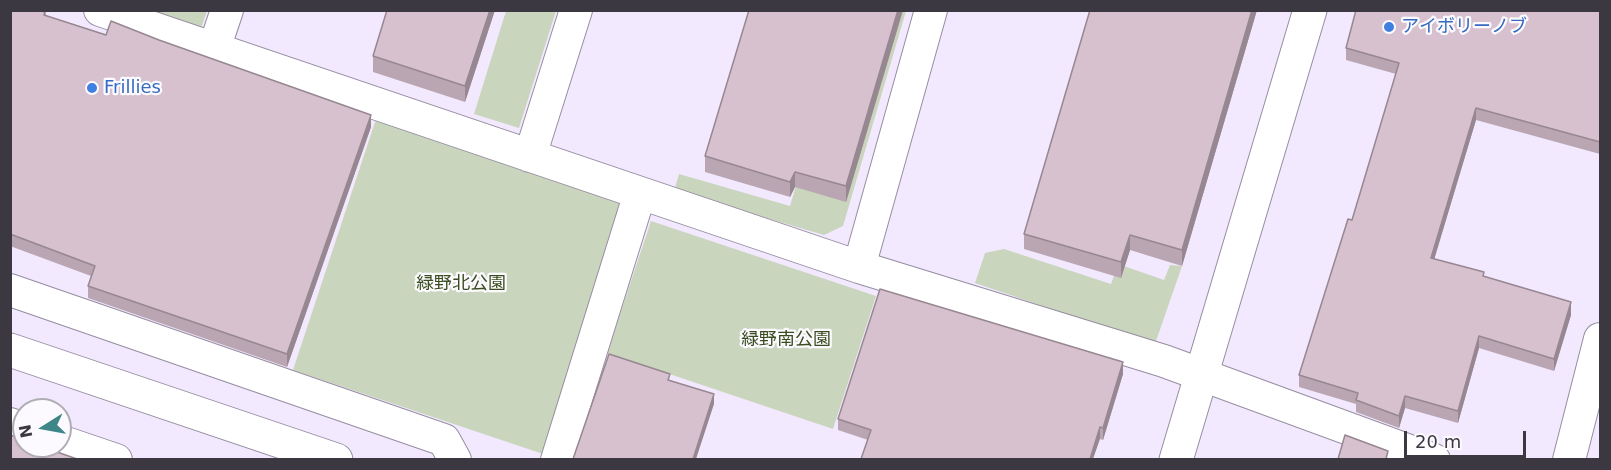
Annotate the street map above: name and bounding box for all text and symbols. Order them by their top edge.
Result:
place label: アイボリーノブ [1401,16,1527,38]
marker: アイボリーノブ [1382,20,1396,34]
place label: Frillies [104,77,161,99]
marker: Frillies [85,81,99,95]
park label: 緑野北公園 [416,273,506,295]
park label: 緑野南公園 [741,329,831,351]
north arrow [12,398,72,458]
scale bar [1407,419,1528,457]
text: N [15,423,36,440]
text: 20 m [1415,431,1461,452]

